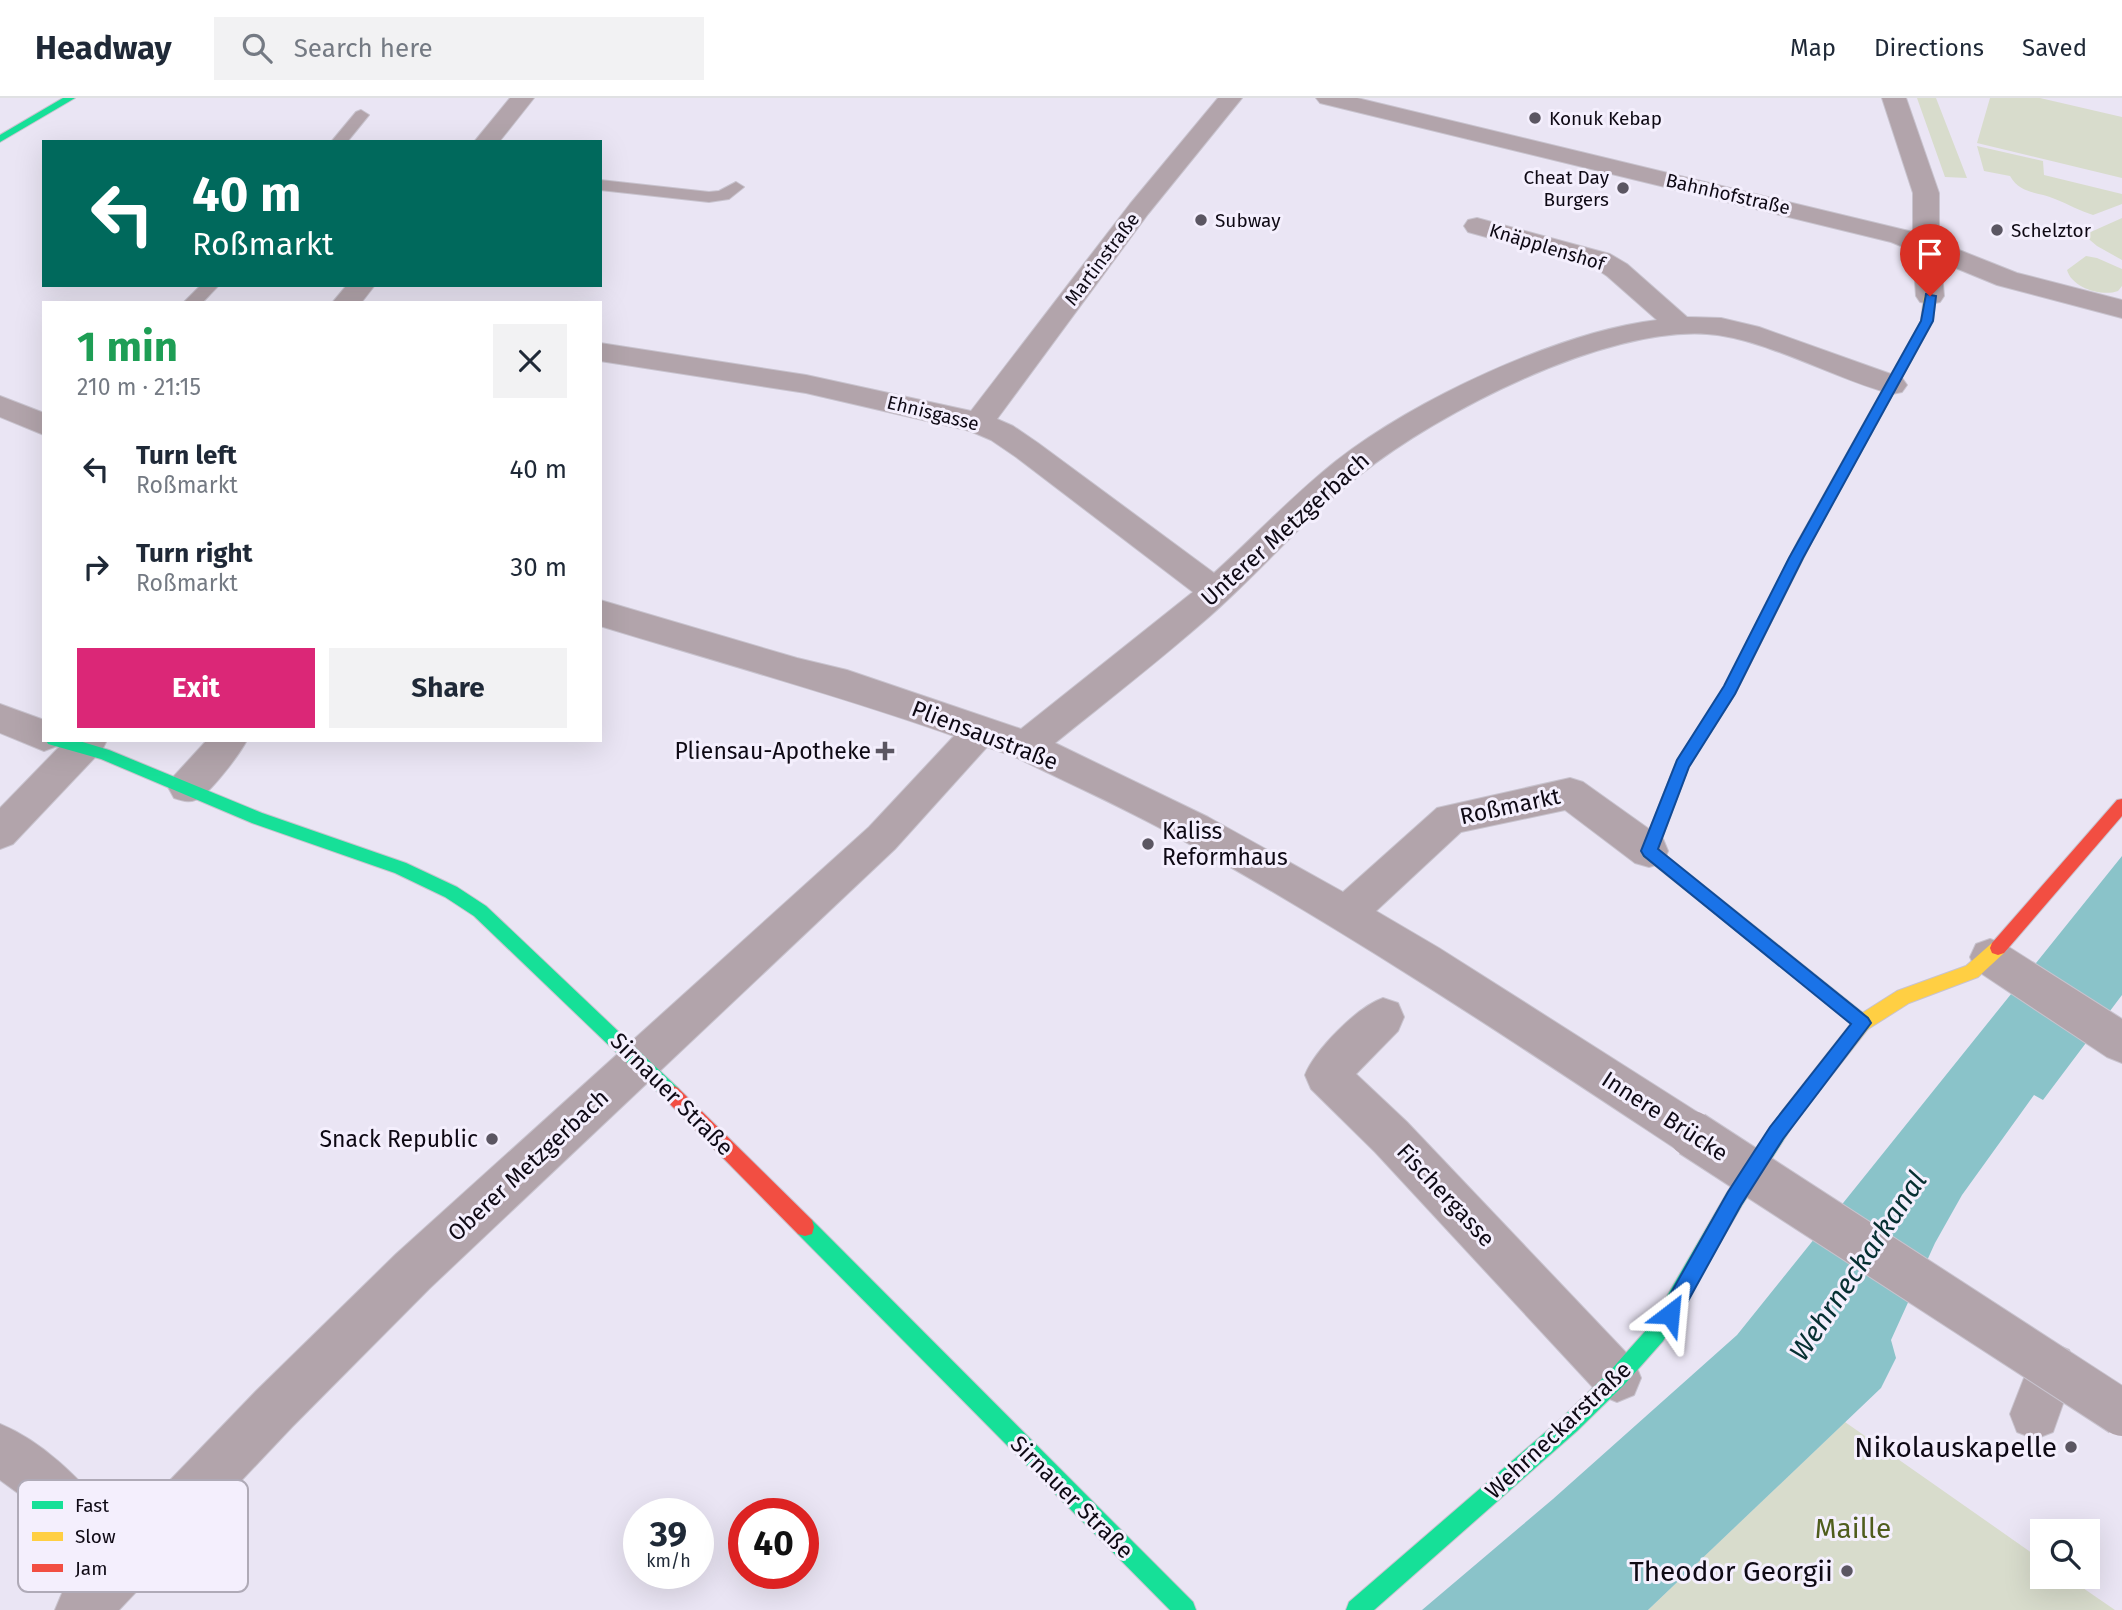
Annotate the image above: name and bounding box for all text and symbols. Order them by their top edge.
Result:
search box [214,17,704,80]
text: Headway [35,28,172,68]
icon: search [238,29,276,67]
text: Search here [294,33,433,64]
text: Map [1790,34,1836,62]
text: Directions [1874,34,1984,62]
text: Saved [2022,34,2087,62]
place label: Konuk Kebap [1549,107,1662,130]
marker: Konuk Kebap [1527,110,1543,126]
text: 40 m [192,165,301,224]
place label: Cheat Day Burgers [1524,166,1610,211]
icon: left [77,168,168,259]
street label: Bahnhofstraße [1664,169,1792,219]
marker: Cheat Day Burgers [1615,180,1631,196]
street label: Martinstraße [1060,208,1144,310]
place label: Subway [1215,209,1281,232]
marker: Subway [1193,212,1209,228]
street label: Knäpplenshof [1486,219,1609,276]
place label: Schelztor [2011,219,2092,242]
marker: Schelztor [1989,222,2005,238]
pin [1900,224,1960,296]
text: Roßmarkt [192,225,334,263]
icon: arrive [1911,235,1949,273]
text: 1 min [77,322,178,372]
button: close [493,324,567,398]
text: 210 m · 21:15 [77,373,201,401]
street label: Ehnisgasse [884,390,982,436]
text: Turn left [136,440,237,471]
street label: Unterer Metzgerbach [1195,446,1375,612]
icon: left [77,450,115,488]
text: 40 m [509,454,567,485]
text: Roßmarkt [136,471,238,499]
text: Turn right [136,538,253,569]
icon: right [77,548,115,586]
text: 30 m [510,552,567,583]
text: Roßmarkt [136,569,238,597]
button: Exit [77,648,315,728]
button: Share [329,648,567,728]
street label: Pliensaustraße [908,694,1062,776]
place label: Pliensau-Apotheke [674,737,871,765]
marker: Pliensau-Apotheke [877,743,893,759]
street label: Roßmarkt [1457,782,1563,830]
place label: Kaliss Reformhaus [1162,817,1288,871]
marker: Kaliss Reformhaus [1140,836,1156,852]
street label: Sirnauer Straße [605,1027,739,1161]
street label: Innere Brücke [1597,1065,1733,1167]
street label: Oberer Metzgerbach [442,1083,614,1247]
place label: Snack Republic [320,1125,478,1153]
marker: Snack Republic [484,1131,500,1147]
street label: Fischergasse [1391,1138,1501,1252]
water label: Wehrneckarkanal [1782,1165,1934,1367]
position arrow [1633,1277,1707,1351]
street label: Wehrneckarstraße [1479,1355,1637,1505]
street label: Sirnauer Straße [1005,1430,1139,1564]
place label: Nikolauskapelle [1854,1431,2057,1464]
marker: Nikolauskapelle [2063,1439,2079,1455]
legend [18,1480,248,1592]
text: Fast [75,1494,109,1517]
speed limit sign: 40 [728,1498,819,1589]
park label: Maille [1815,1512,1891,1545]
text: 39 [650,1513,687,1555]
map controls [2030,1519,2100,1589]
button: search [2030,1519,2100,1589]
text: Slow [75,1525,116,1548]
text: km/h [646,1550,691,1572]
place label: Theodor Georgii [1629,1555,1833,1588]
text: Jam [75,1557,107,1580]
marker: Theodor Georgii [1839,1563,1855,1579]

